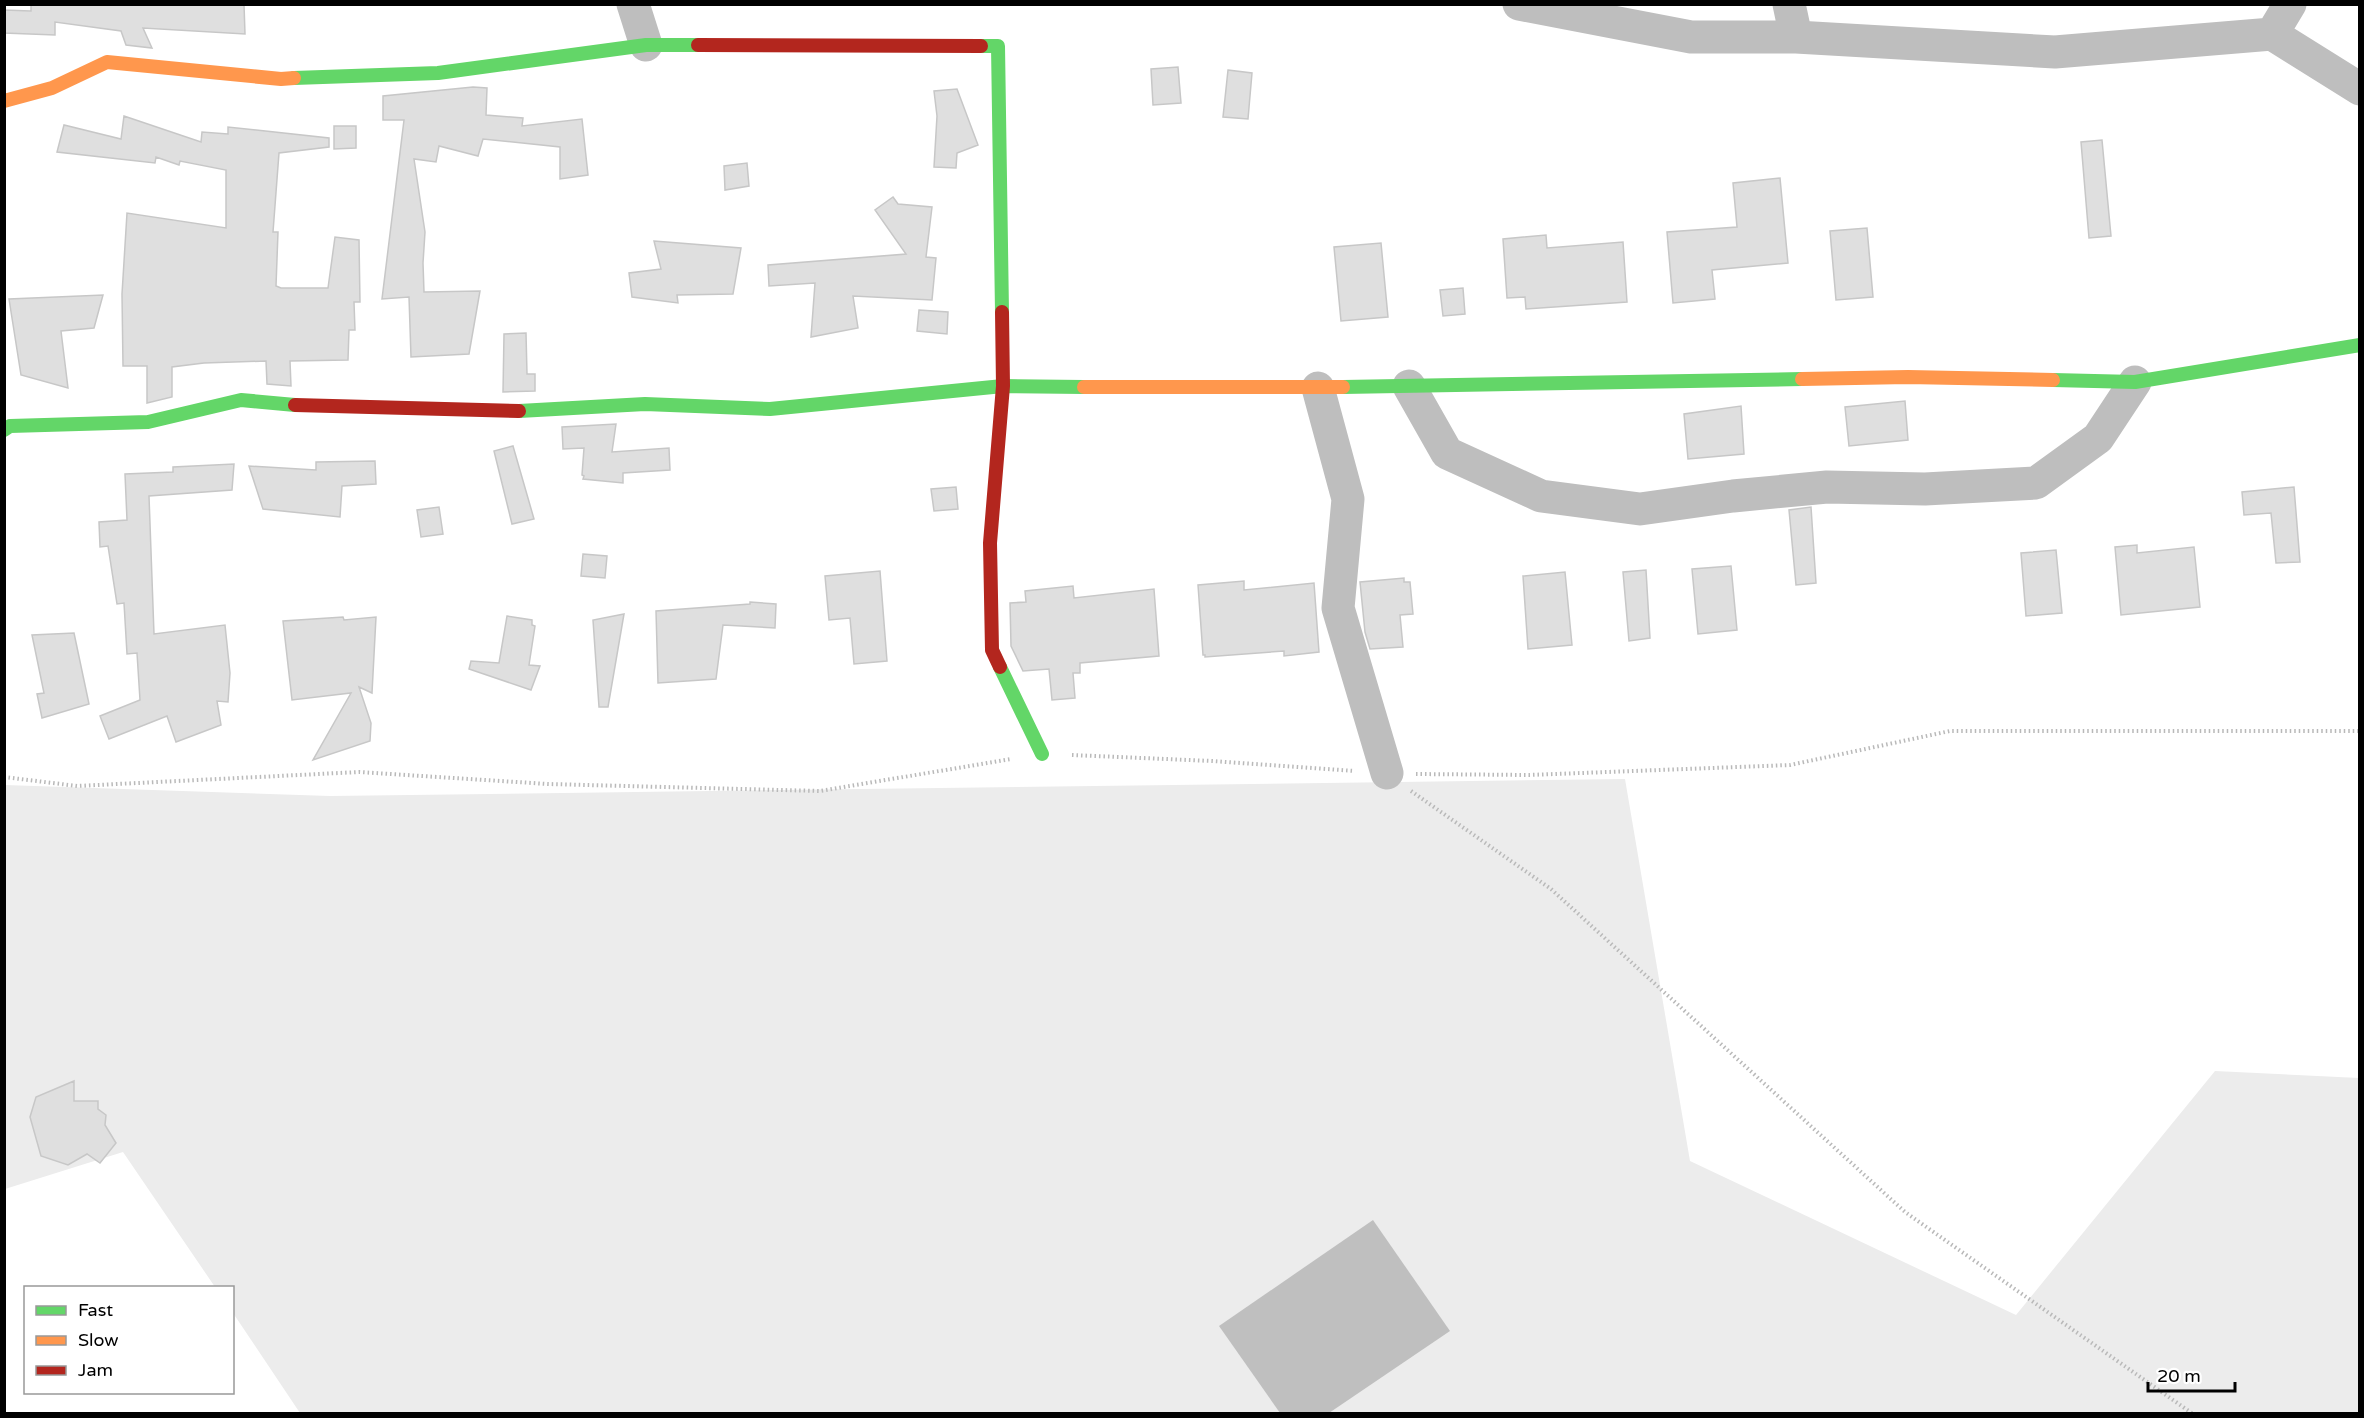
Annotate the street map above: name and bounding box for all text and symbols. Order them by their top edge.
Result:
legend [24,1286,234,1394]
text: Fast [78,1299,113,1321]
text: Slow [78,1329,119,1351]
scale bar [2148,1355,2235,1393]
text: Jam [78,1359,113,1381]
text: 20 m [2157,1365,2201,1387]

